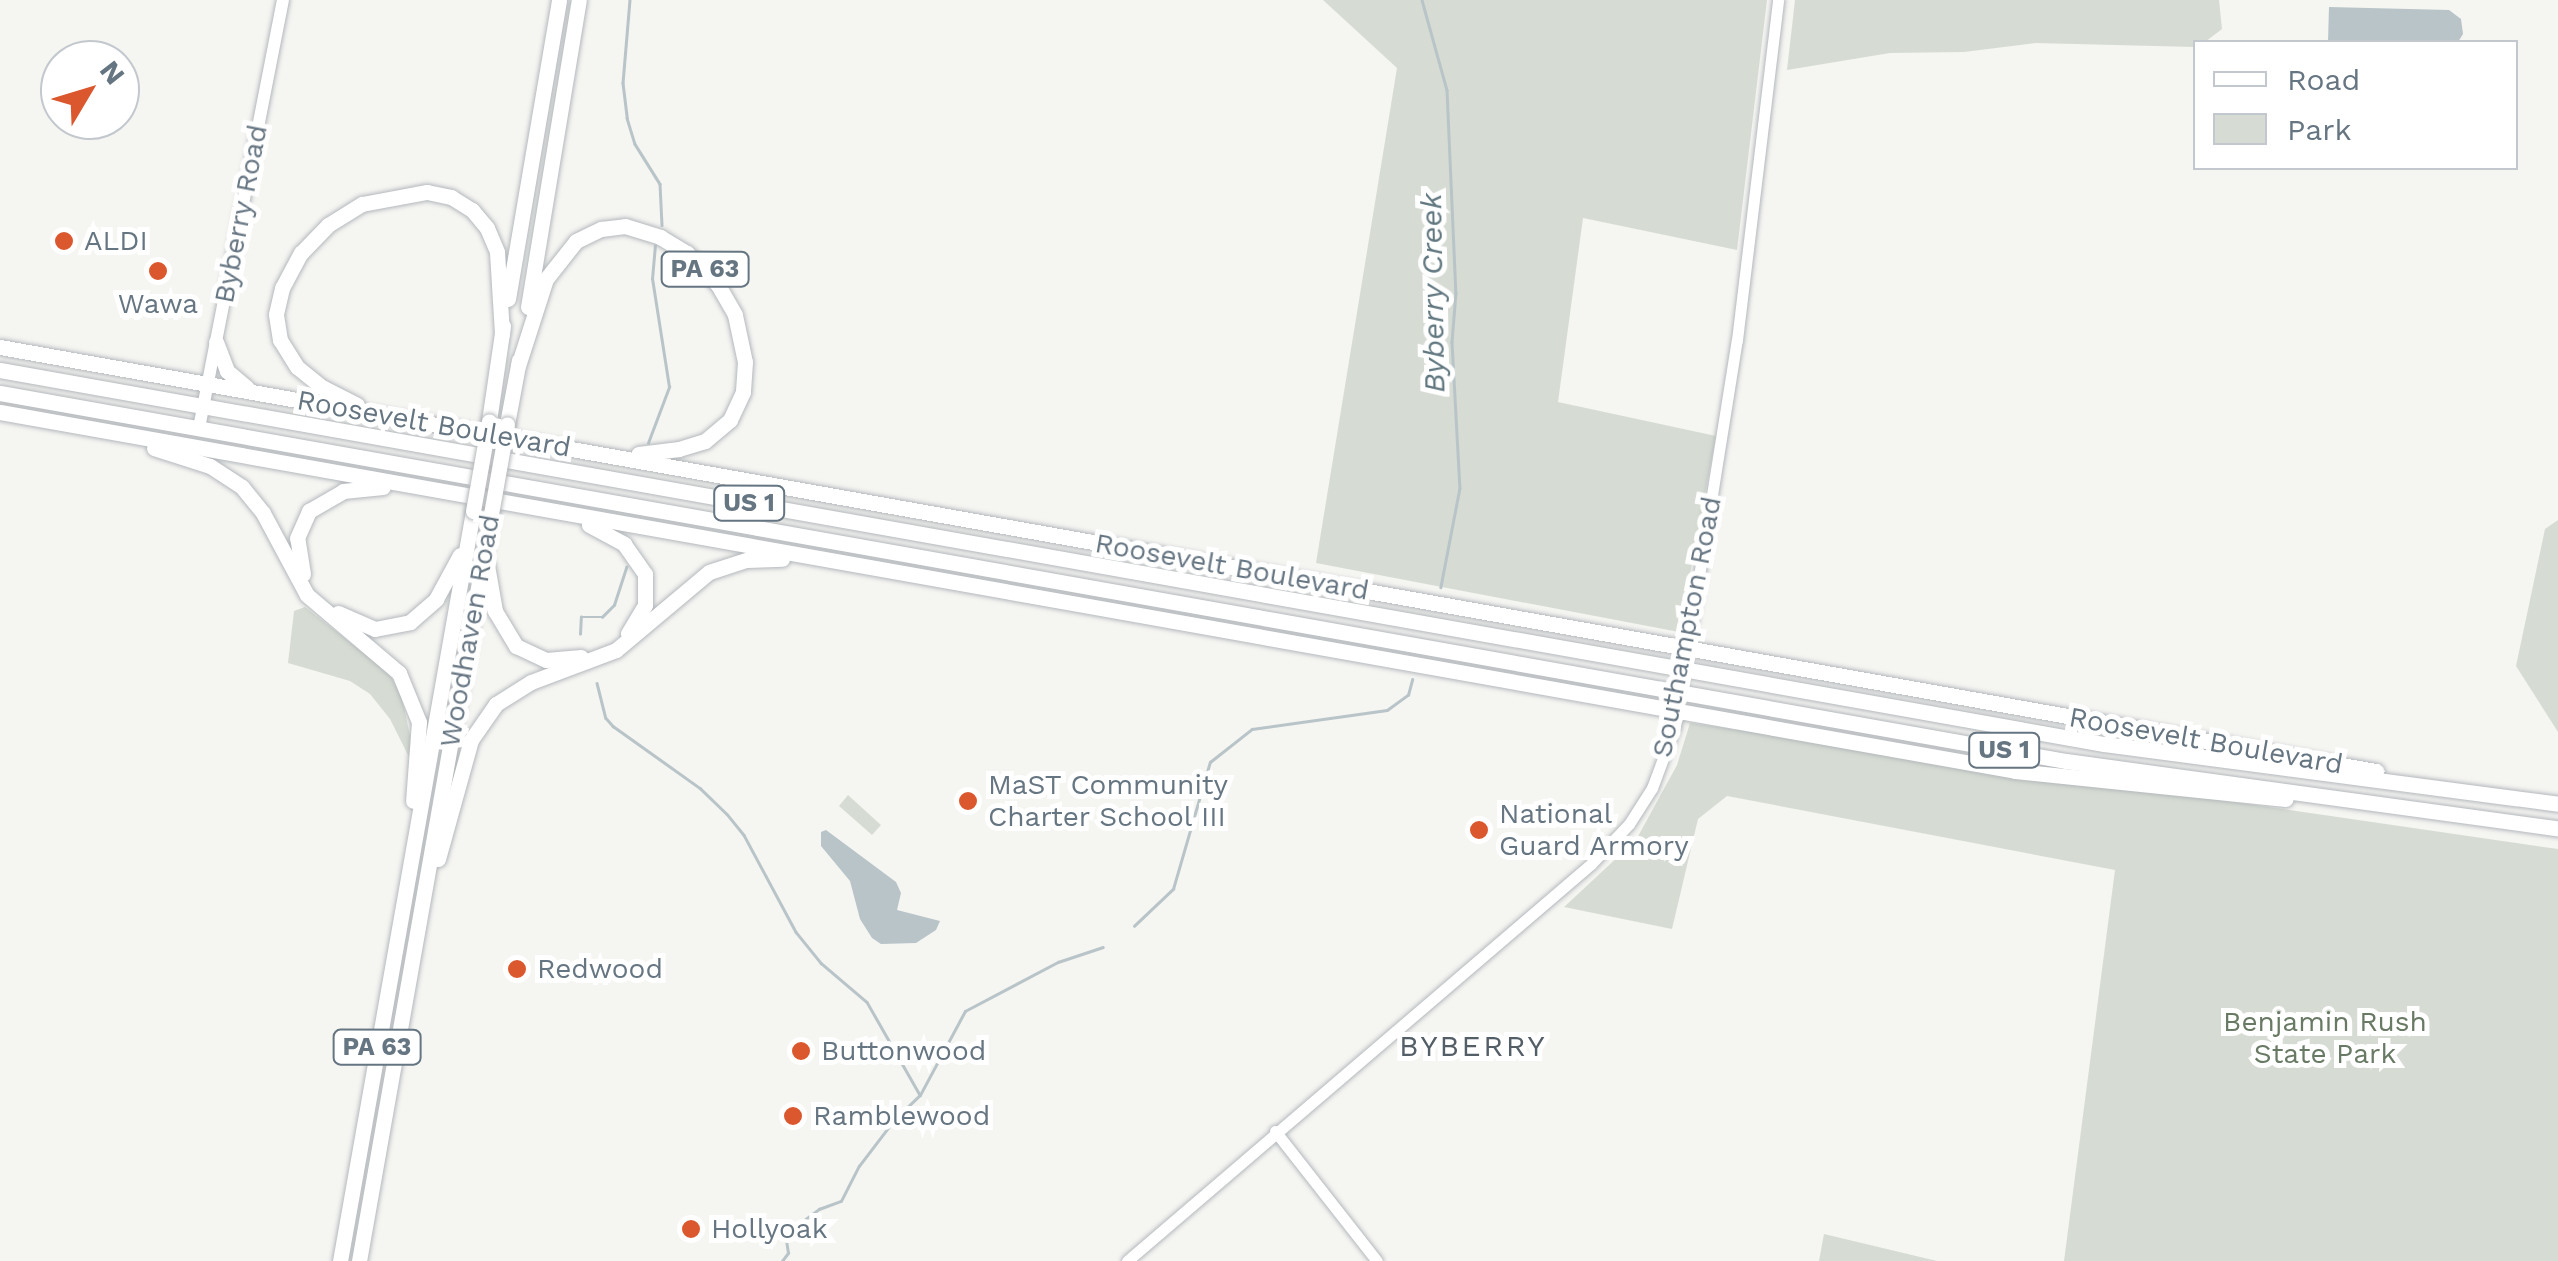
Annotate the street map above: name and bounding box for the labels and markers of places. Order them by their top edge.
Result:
place label: ALDI [84,224,148,258]
marker: ALDI [53,230,75,252]
marker: Wawa [147,260,169,282]
place label: Wawa [118,287,198,321]
place label: MaST Community Charter School III [988,768,1229,834]
marker: MaST Community Charter School III [957,790,979,812]
place label: National Guard Armory [1499,797,1690,863]
marker: National Guard Armory [1468,819,1490,841]
place label: Redwood [537,952,663,986]
marker: Redwood [506,958,528,980]
place label: Buttonwood [821,1034,986,1068]
marker: Buttonwood [790,1040,812,1062]
place label: Ramblewood [813,1099,990,1133]
marker: Ramblewood [782,1105,804,1127]
place label: Hollyoak [711,1212,828,1246]
marker: Hollyoak [680,1218,702,1240]

